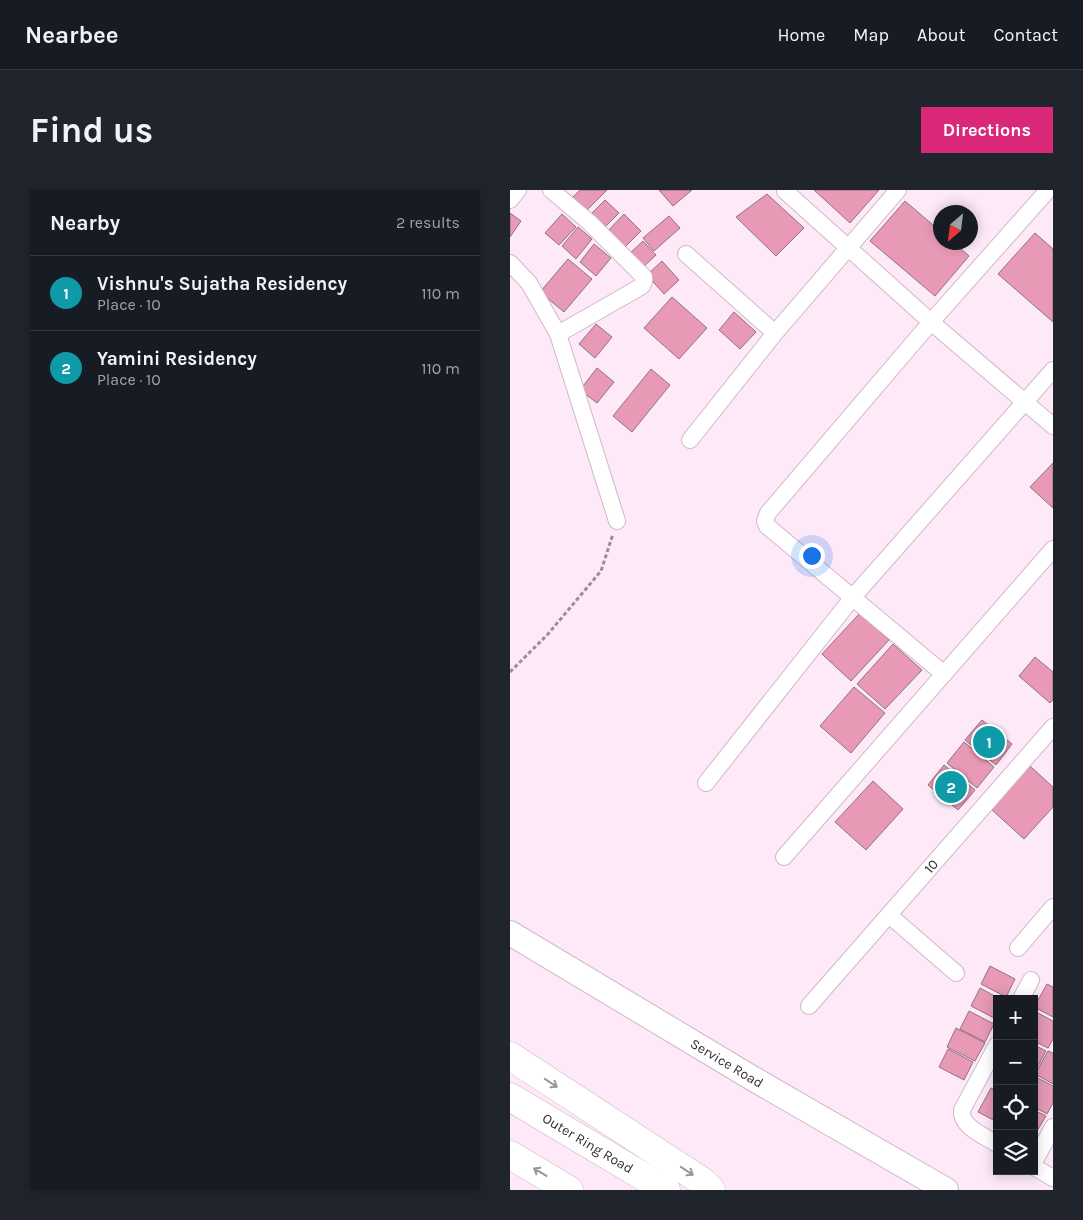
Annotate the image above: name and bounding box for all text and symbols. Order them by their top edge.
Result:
text: Nearbee [25,21,119,49]
text: Home [777,24,825,46]
text: Map [853,24,889,46]
text: About [917,24,966,46]
text: Contact [994,24,1058,46]
button: Directions [921,107,1053,153]
text: Find us [30,110,153,151]
north arrow [933,205,978,250]
text: Nearby [50,211,120,235]
text: 2 results [396,213,460,232]
text: Vishnu's Sujatha Residency [97,273,347,295]
text: 1 [63,284,69,303]
text: 110 m [421,284,460,303]
text: Place · 10 [97,295,161,314]
text: Yamini Residency [97,348,257,370]
text: 2 [61,359,71,378]
text: 110 m [421,359,460,378]
text: Place · 10 [97,370,161,389]
your location [799,543,825,569]
pin: 1 [973,723,1005,761]
pin: 2 [935,768,967,806]
street label: 10 [921,856,942,877]
map controls [993,995,1038,1175]
button: + [993,995,1038,1040]
street label: Service Road [687,1035,766,1092]
button: − [993,1040,1038,1085]
one-way arrow [544,1078,558,1088]
button: locate [993,1085,1038,1130]
street label: Outer Ring Road [539,1110,636,1177]
button: layers [993,1130,1038,1175]
one-way arrow [533,1167,547,1177]
one-way arrow [680,1167,694,1177]

